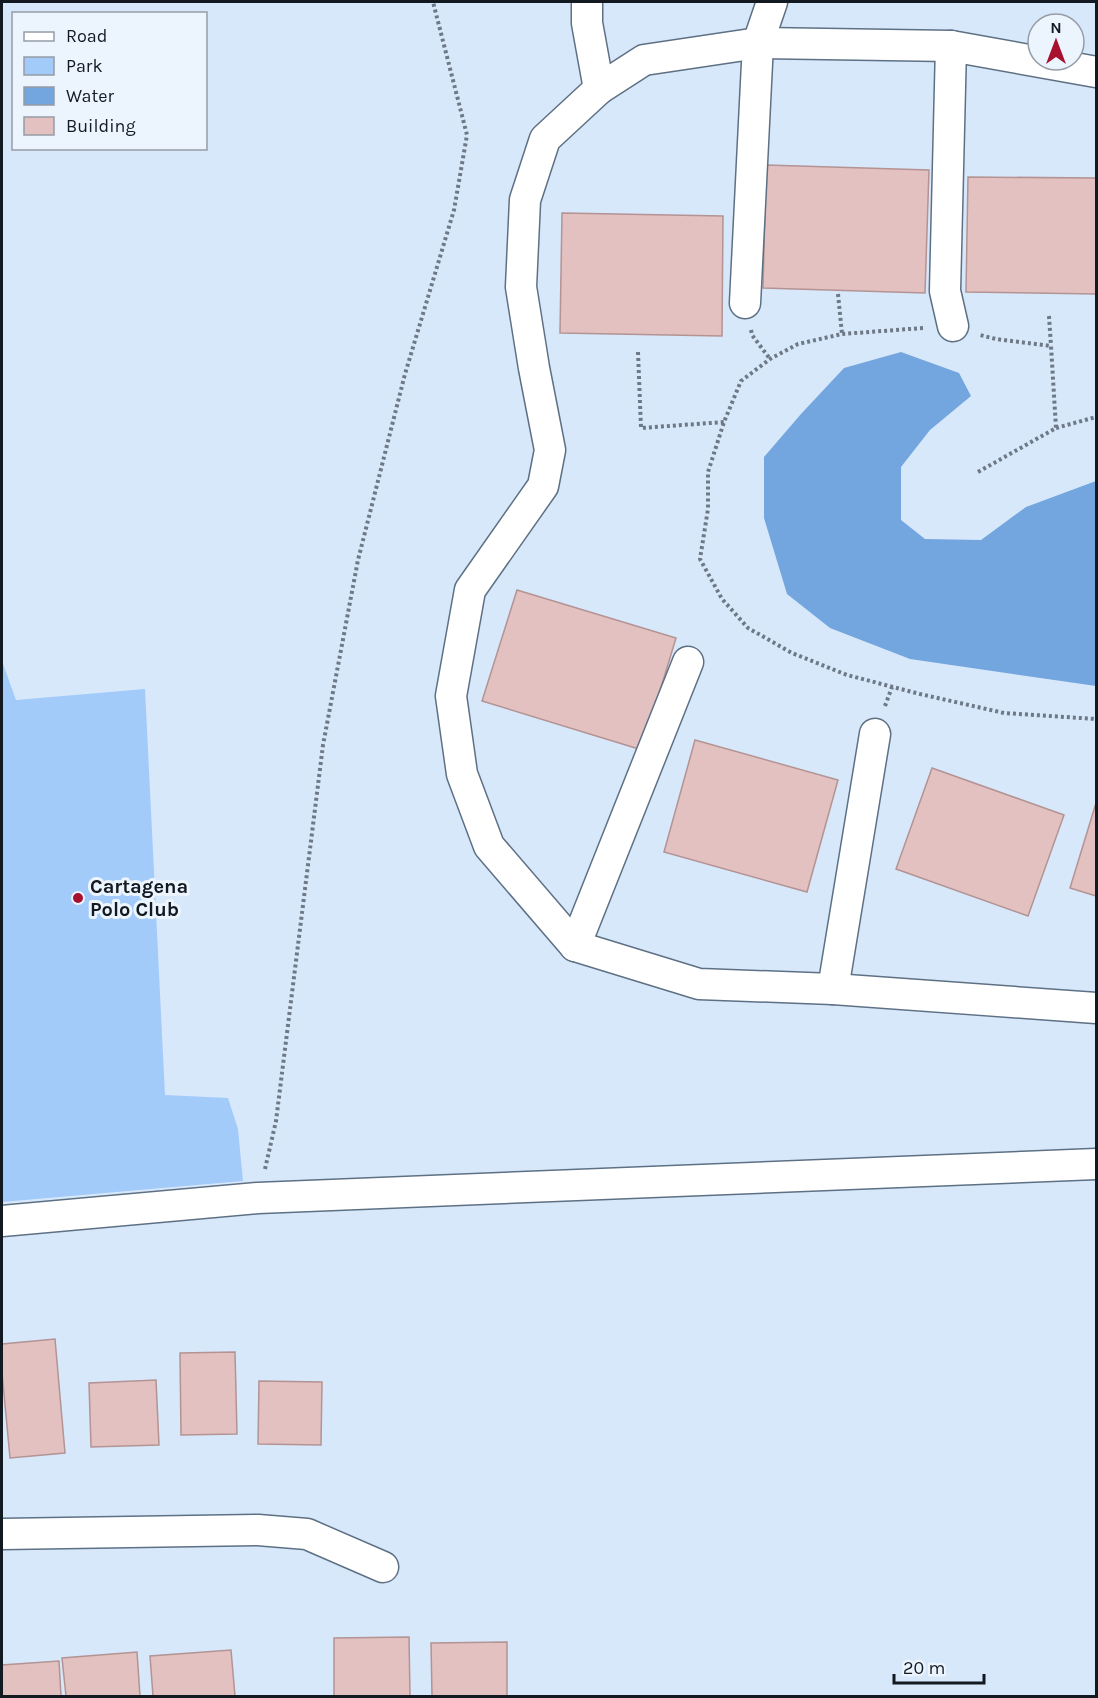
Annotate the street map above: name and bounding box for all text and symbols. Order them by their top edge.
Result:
legend [12,12,207,150]
north arrow [1026,12,1086,72]
text: N [1050,18,1062,37]
text: Road [66,25,107,47]
text: Park [66,55,103,77]
text: Water [66,85,114,107]
text: Building [66,115,136,137]
place label: Cartagena Polo Club [90,875,188,921]
marker: Cartagena Polo Club [71,891,85,905]
scale bar [894,1647,984,1685]
text: 20 m [903,1657,945,1679]

